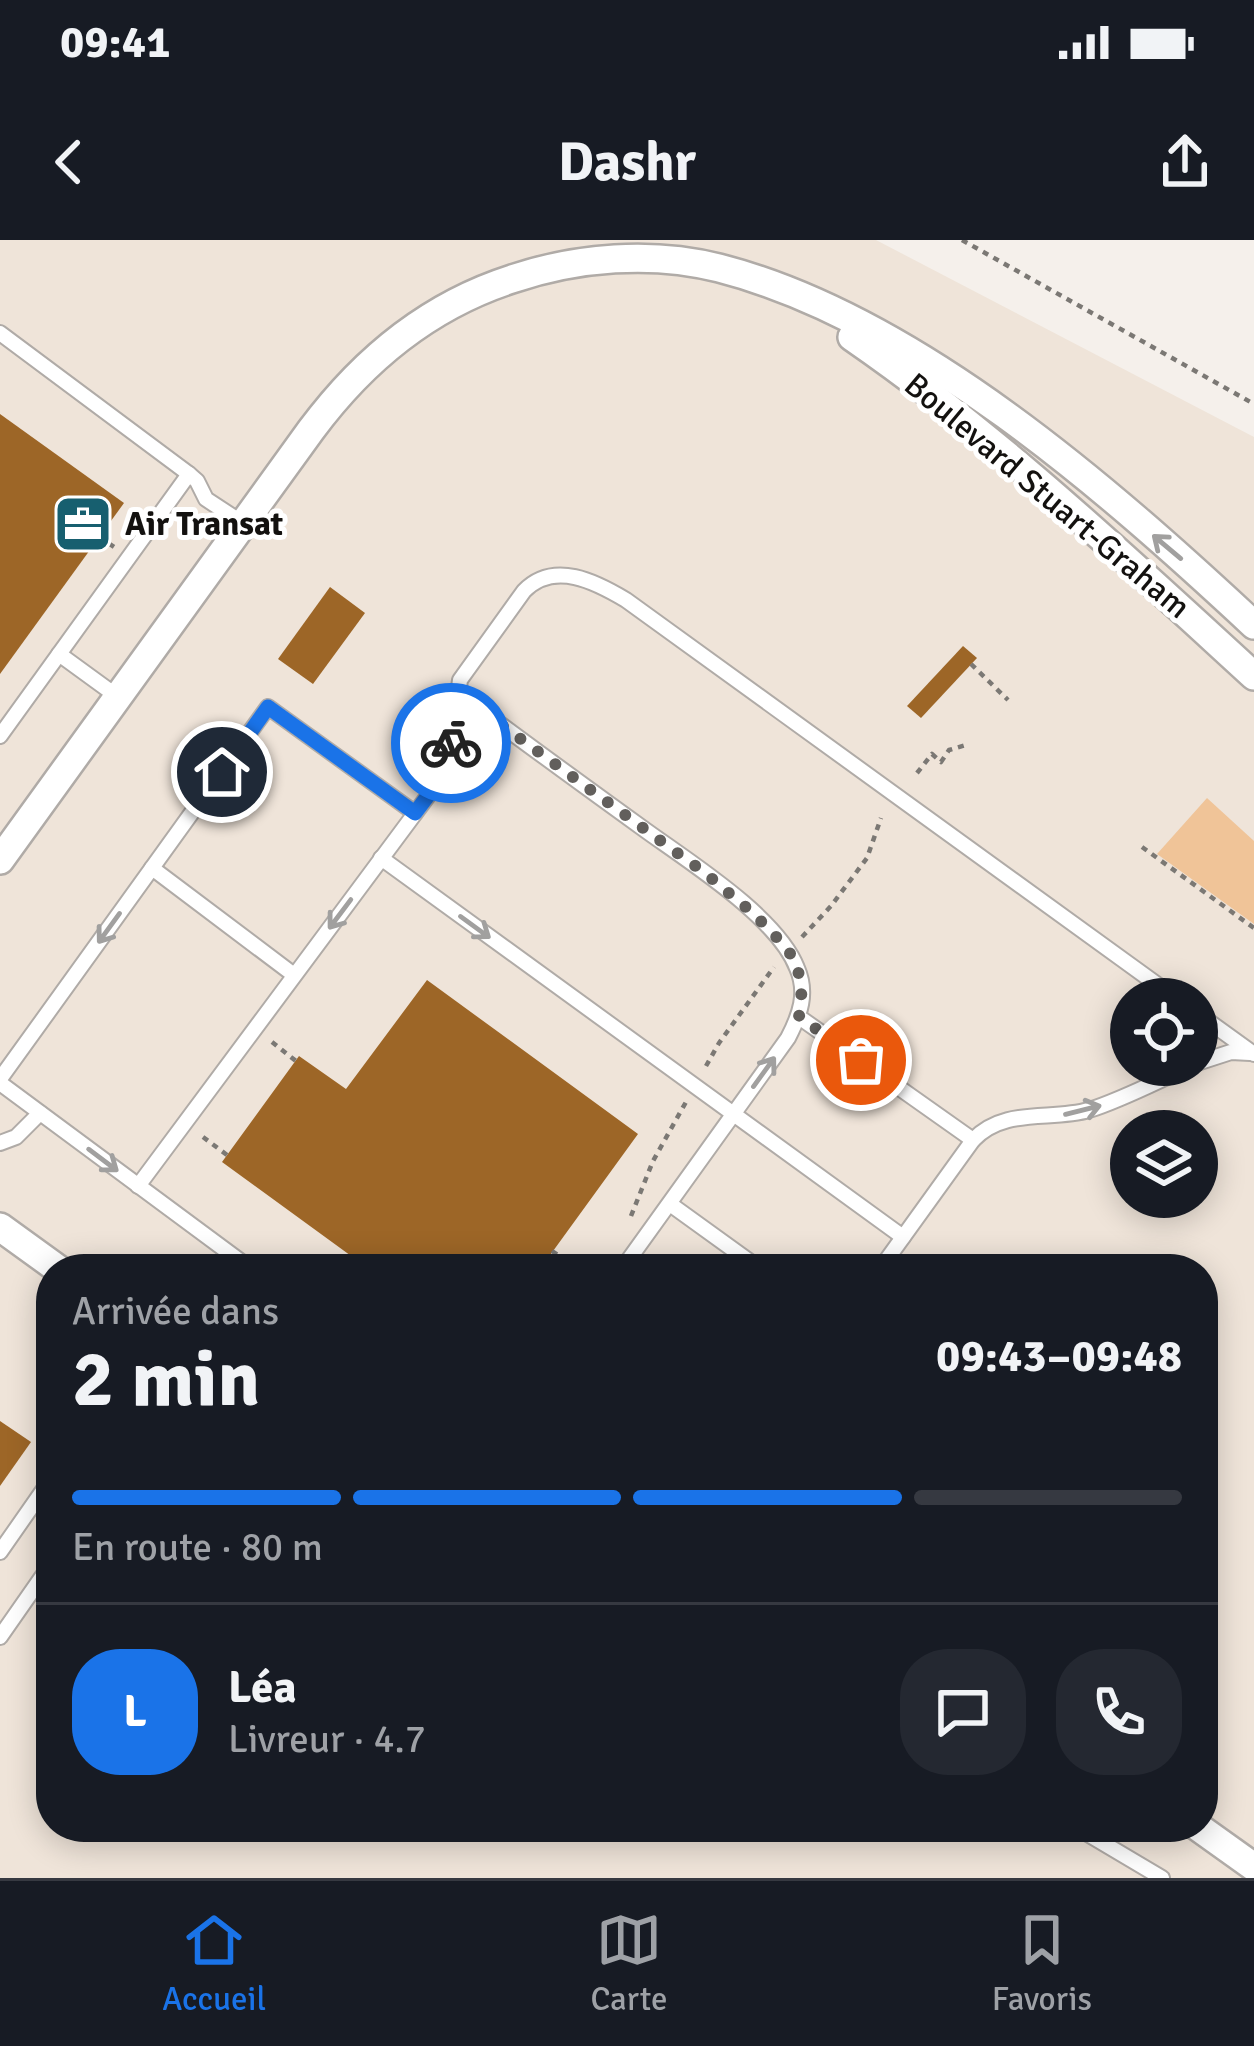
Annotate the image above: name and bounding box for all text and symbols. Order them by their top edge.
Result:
text: 09:41 [60,15,170,70]
icon: back [36,129,102,195]
text: Dashr [558,129,696,196]
icon: share [1152,129,1218,195]
street label: Boulevard Stuart-Graham [896,364,1198,628]
office icon: Air Transat [52,493,114,555]
place label: Air Transat [125,504,283,545]
one-way arrow [1152,534,1183,561]
courier [391,683,511,803]
icon: bike [418,710,484,776]
pin [171,721,273,823]
icon: home [189,739,255,805]
one-way arrow [327,897,353,930]
one-way arrow [97,911,122,944]
one-way arrow [458,914,491,940]
map controls [1110,978,1218,1218]
button: locate [1110,978,1218,1086]
pin [810,1009,912,1111]
icon: bag [828,1027,894,1093]
one-way arrow [751,1056,776,1089]
one-way arrow [1063,1098,1101,1120]
button: layers [1110,1110,1218,1218]
one-way arrow [86,1146,118,1172]
text: Arrivée dans [72,1287,279,1335]
text: 09:43–09:48 [936,1329,1182,1384]
text: 2 min [72,1332,260,1428]
text: En route · 80 m [72,1523,323,1571]
button: chat [900,1649,1026,1775]
button: phone [1056,1649,1182,1775]
text: Léa [228,1660,297,1715]
text: L [123,1684,147,1739]
text: Livreur · 4.7 [228,1715,426,1763]
tab: Accueil [162,1907,266,2020]
tab: Carte [590,1907,667,2020]
tab: Favoris [992,1907,1092,2020]

